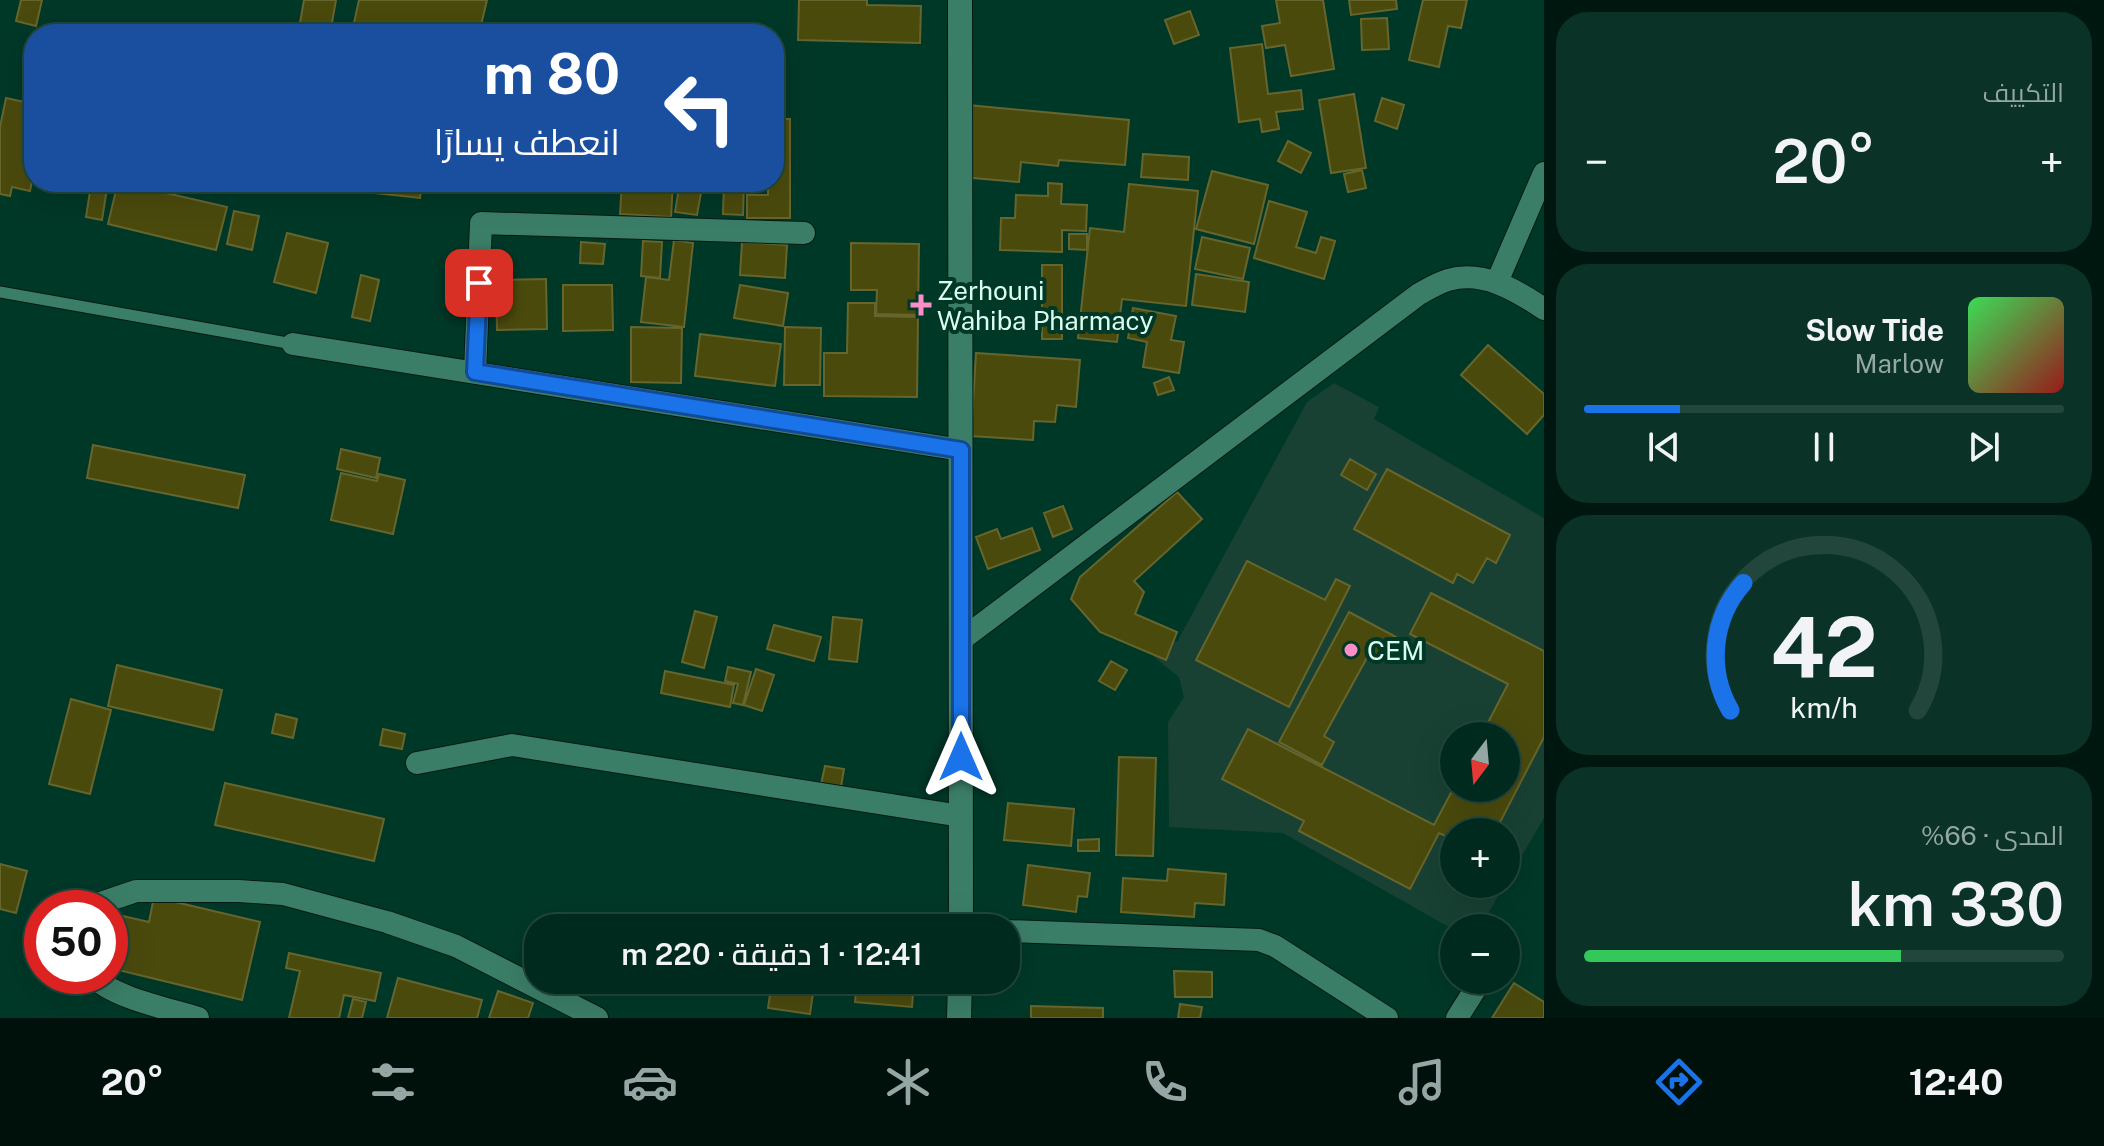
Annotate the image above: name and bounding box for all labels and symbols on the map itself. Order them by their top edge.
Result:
pin [445,249,513,317]
place label: Zerhouni Wahiba Pharmacy [937,275,1153,336]
marker: Zerhouni Wahiba Pharmacy [912,296,930,314]
place label: CEM [1367,635,1424,666]
marker: CEM [1342,641,1360,659]
position arrow [919,715,1003,799]
north arrow [1440,722,1520,802]
speed limit sign: 50 [24,890,128,994]

